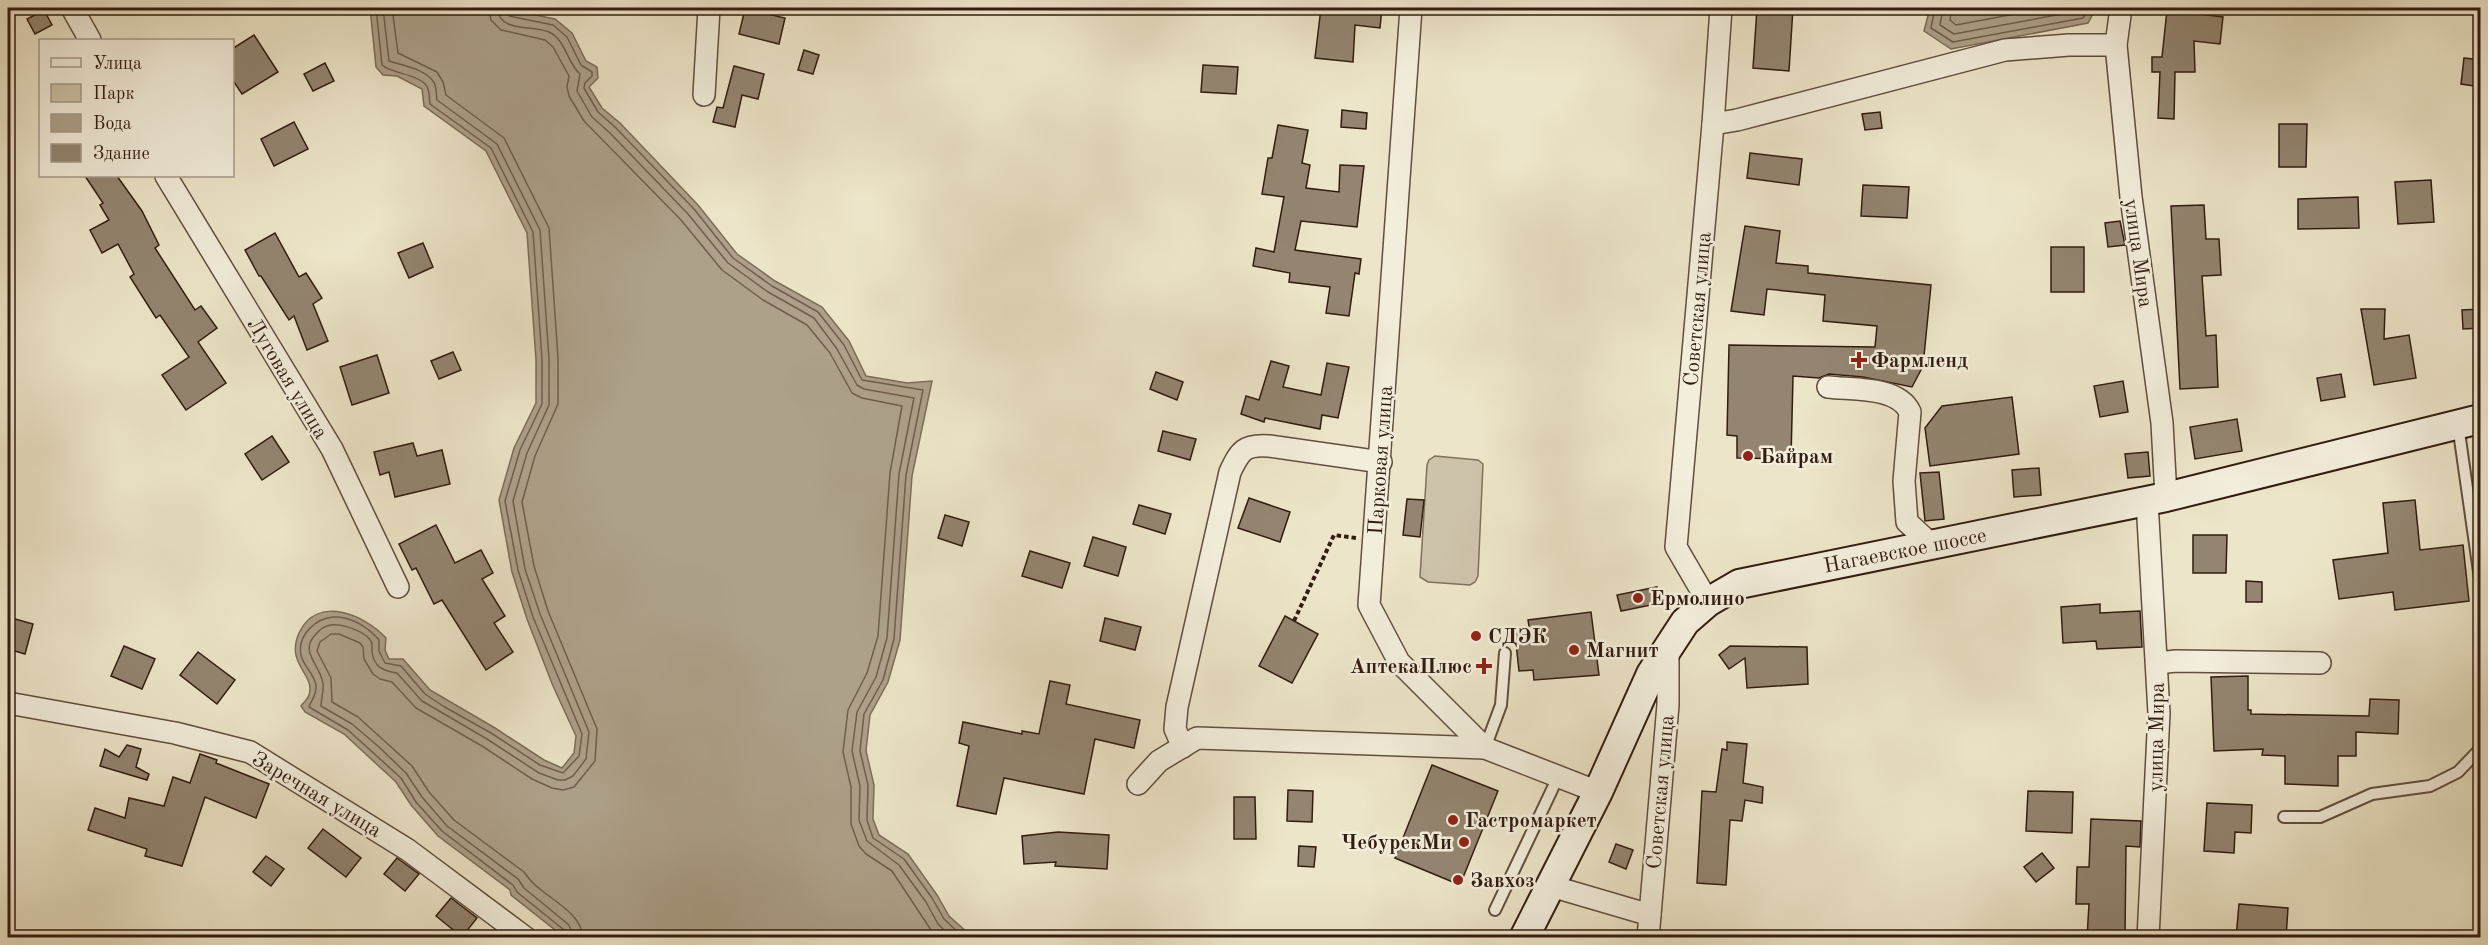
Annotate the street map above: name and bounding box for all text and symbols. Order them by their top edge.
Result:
legend [39,39,234,177]
text: Улица [93,55,142,73]
text: Парк [93,85,134,103]
text: Вода [93,115,132,133]
text: Здание [93,145,150,163]
street label: улица Мира [2119,197,2156,309]
street label: Советская улица [1681,231,1716,387]
street label: Луговая улица [242,315,331,443]
place label: Фармленд [1871,351,1968,372]
marker: Фармленд [1852,353,1866,367]
street label: Парковая улица [1366,385,1397,536]
place label: Байрам [1760,447,1833,468]
marker: Байрам [1741,449,1755,463]
street label: Нагаевское шоссе [1822,525,1989,578]
place label: Ермолино [1650,589,1745,610]
marker: Ермолино [1631,591,1645,605]
place label: СДЭК [1488,627,1547,648]
marker: СДЭК [1469,629,1483,643]
place label: Магнит [1586,641,1659,662]
marker: Магнит [1567,643,1581,657]
place label: АптекаПлюс [1350,657,1472,678]
marker: АптекаПлюс [1477,659,1491,673]
street label: улица Мира [2146,682,2169,792]
street label: Советская улица [1644,714,1679,870]
street label: Заречная улица [248,748,385,842]
place label: Гастромаркет [1465,811,1597,832]
marker: Гастромаркет [1446,813,1460,827]
place label: ЧебурекМи [1341,833,1452,854]
marker: ЧебурекМи [1457,835,1471,849]
place label: Завхоз [1470,871,1534,892]
marker: Завхоз [1451,873,1465,887]

